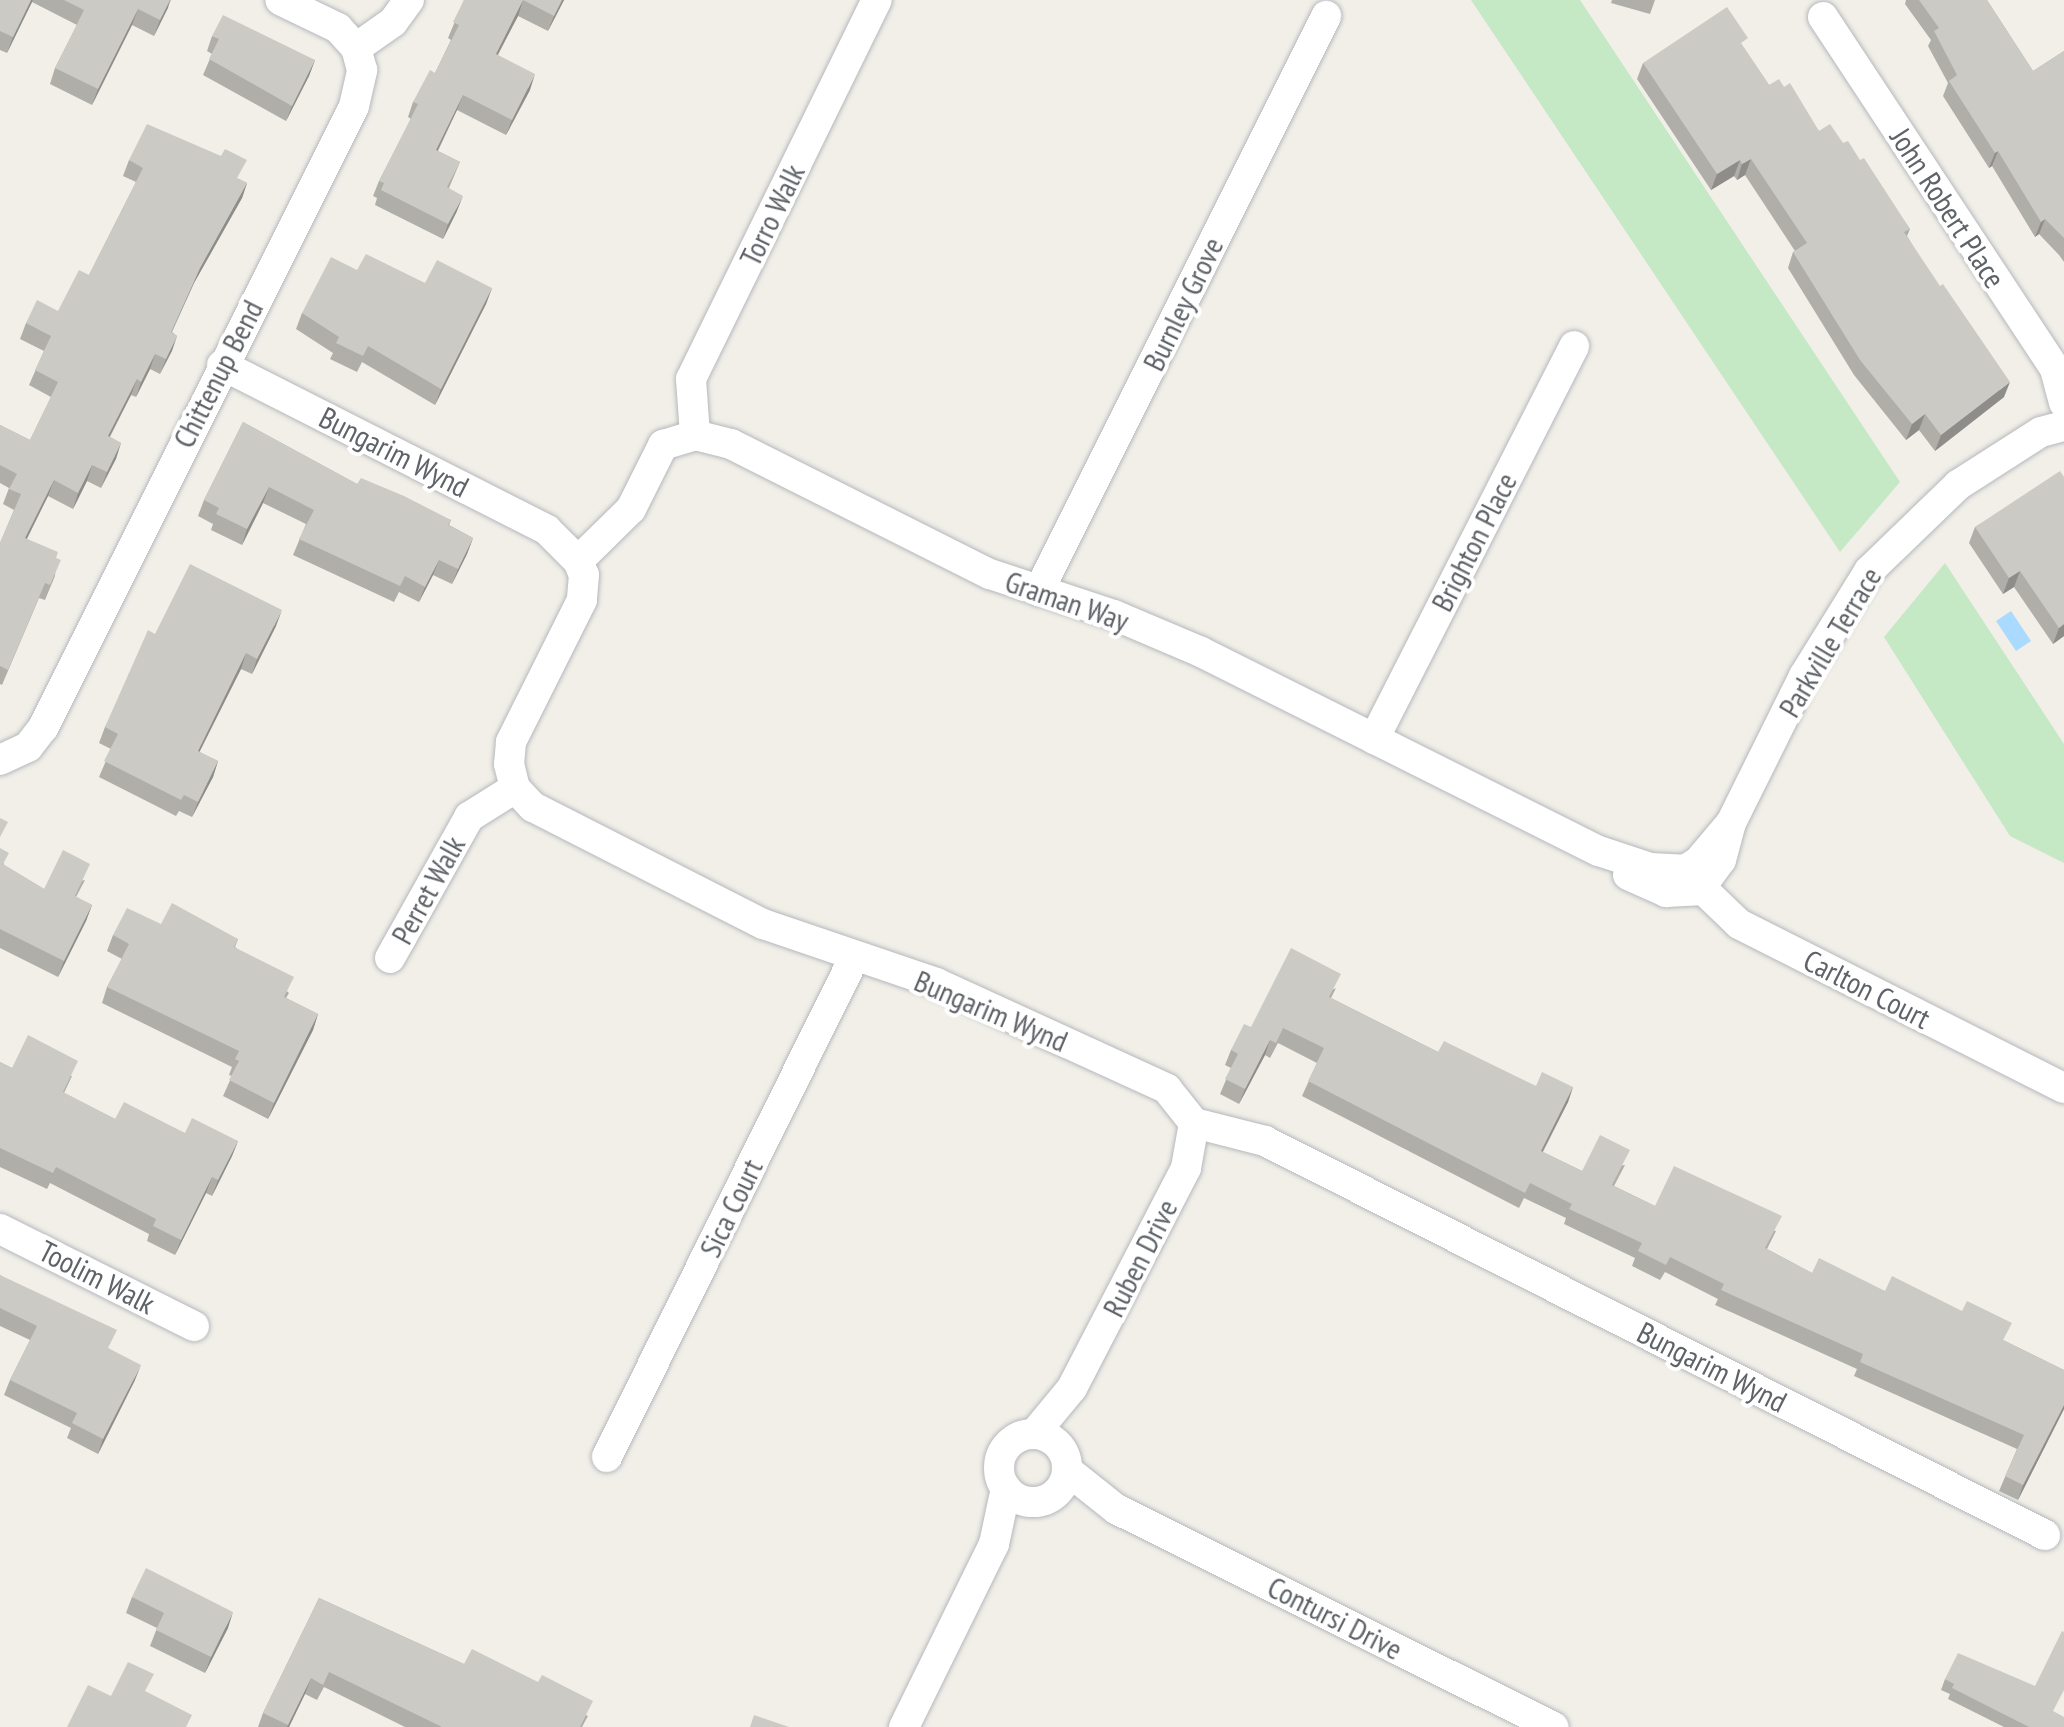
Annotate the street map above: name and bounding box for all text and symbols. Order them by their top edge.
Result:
street label: John Robert Place [1883,121,2013,295]
street label: Torro Walk [732,158,812,272]
street label: Burnley Grove [1135,231,1231,377]
street label: Chittenup Bend [166,294,270,454]
street label: Bungarim Wynd [313,399,475,505]
street label: Brighton Place [1424,467,1524,617]
street label: Parkville Terrace [1771,560,1889,724]
street label: Graman Way [1000,563,1134,639]
street label: Perret Walk [384,830,472,950]
street label: Carlton Court [1798,942,1936,1036]
street label: Bungarim Wynd [909,963,1073,1059]
street label: Sica Court [692,1153,770,1263]
street label: Ruben Drive [1095,1193,1185,1323]
street label: Toolim Walk [33,1232,161,1322]
street label: Bungarim Wynd [1631,1314,1793,1420]
street label: Contursi Drive [1262,1569,1408,1667]

